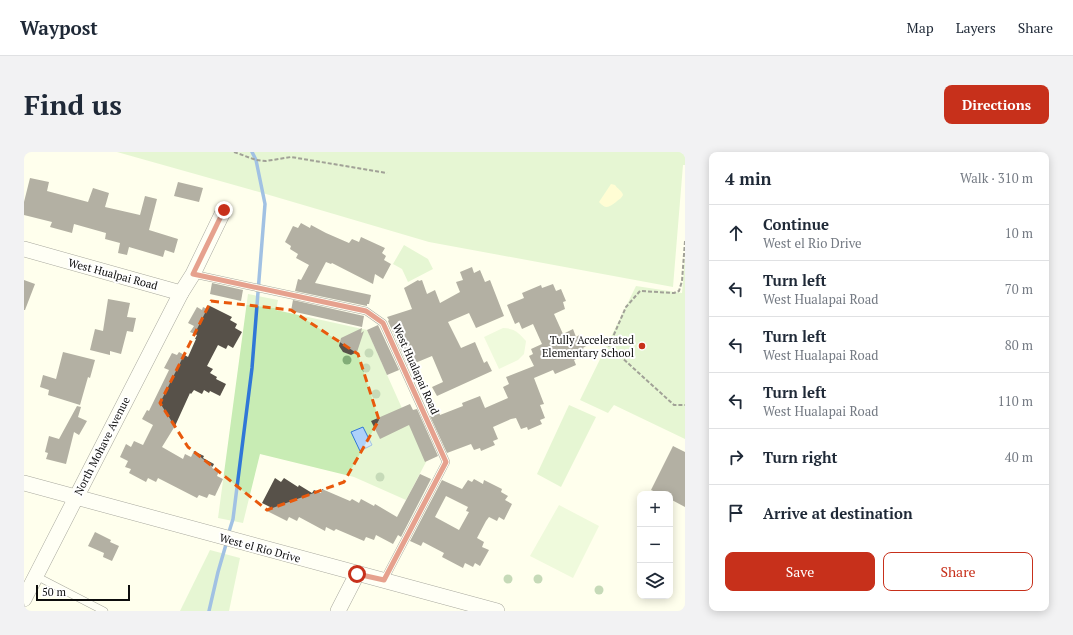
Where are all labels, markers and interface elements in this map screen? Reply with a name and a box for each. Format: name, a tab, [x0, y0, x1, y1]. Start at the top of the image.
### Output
text: Waypost	[20, 15, 98, 40]
text: Map	[907, 18, 934, 37]
text: Layers	[956, 18, 996, 37]
text: Share	[1018, 18, 1053, 37]
button: Directions	[944, 85, 1049, 124]
text: Find us	[24, 86, 122, 123]
text: 4 min	[725, 167, 772, 190]
text: Walk · 310 m	[960, 169, 1033, 187]
route end	[215, 201, 233, 219]
text: Continue	[763, 214, 829, 234]
icon: ahead	[725, 222, 747, 244]
text: 10 m	[1005, 224, 1033, 242]
text: West el Rio Drive	[763, 234, 862, 252]
street label: West Hualpai Road	[67, 255, 159, 293]
text: Turn left	[763, 270, 827, 290]
icon: left	[725, 278, 747, 300]
text: 70 m	[1005, 280, 1033, 298]
text: West Hualapai Road	[763, 290, 878, 308]
street label: West Hualapai Road	[390, 322, 442, 416]
text: Turn left	[763, 326, 827, 346]
place label: Tully Accelerated Elementary School	[542, 333, 634, 360]
icon: left	[725, 334, 747, 356]
text: 80 m	[1005, 336, 1033, 354]
marker: Tully Accelerated Elementary School	[637, 341, 647, 351]
text: West Hualapai Road	[763, 346, 878, 364]
text: Turn left	[763, 382, 827, 402]
icon: left	[725, 390, 747, 412]
text: 110 m	[998, 392, 1033, 410]
street label: North Mohave Avenue	[71, 394, 133, 498]
text: West Hualapai Road	[763, 402, 878, 420]
icon: right	[725, 446, 747, 468]
text: Turn right	[763, 447, 838, 467]
text: 40 m	[1005, 448, 1033, 466]
map controls	[637, 491, 673, 599]
button: +	[637, 491, 673, 527]
icon: arrive	[725, 502, 747, 524]
text: Arrive at destination	[763, 503, 913, 523]
button: −	[637, 527, 673, 563]
street label: West el Rio Drive	[218, 530, 303, 566]
button: Save	[725, 552, 875, 591]
button: Share	[883, 552, 1033, 591]
button: layers	[637, 563, 673, 599]
route start	[348, 565, 366, 583]
scale bar	[36, 583, 130, 602]
text: 50 m	[42, 585, 66, 599]

